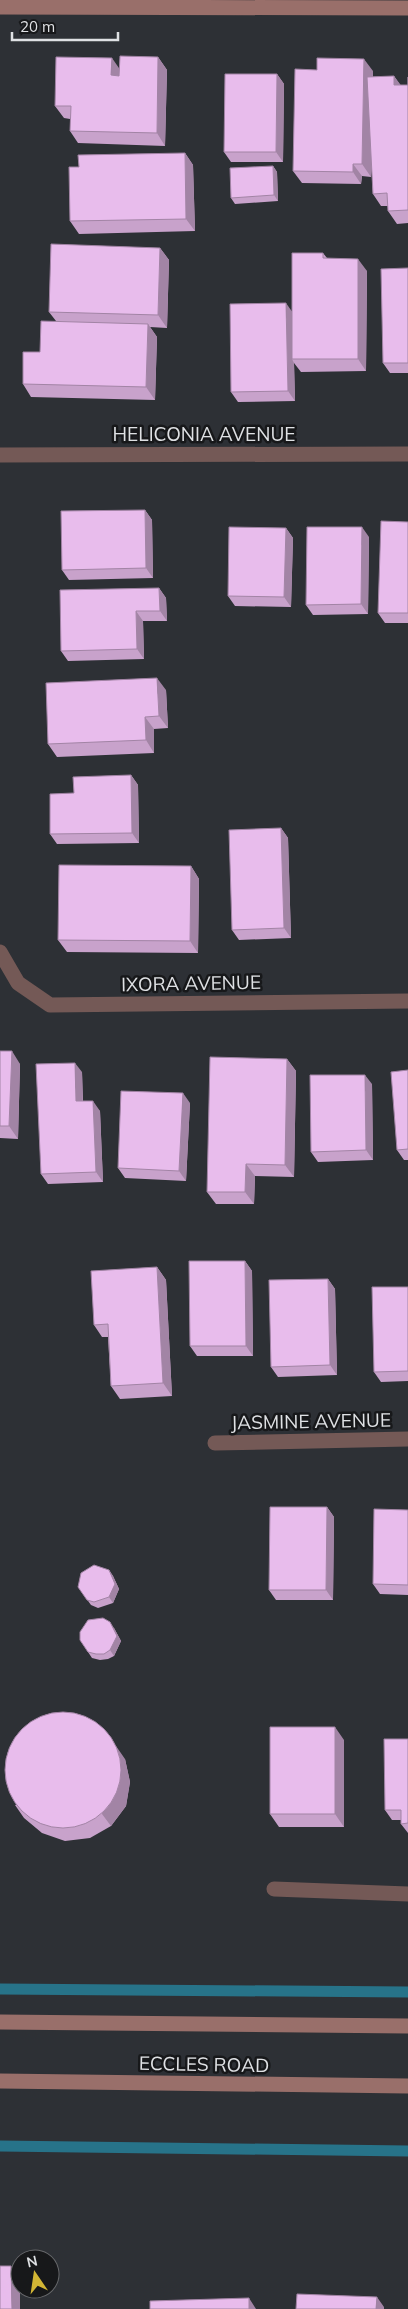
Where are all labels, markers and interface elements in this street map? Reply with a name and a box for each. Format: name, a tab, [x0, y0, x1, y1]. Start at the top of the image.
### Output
scale bar	[12, 10, 119, 42]
text: 20 m	[20, 17, 55, 36]
street label: HELICONIA AVENUE	[113, 422, 295, 446]
street label: IXORA AVENUE	[121, 970, 261, 996]
street label: JASMINE AVENUE	[231, 1408, 391, 1434]
street label: ECCLES ROAD	[139, 2051, 269, 2077]
north arrow	[10, 2249, 60, 2299]
text: N	[25, 2251, 39, 2271]

